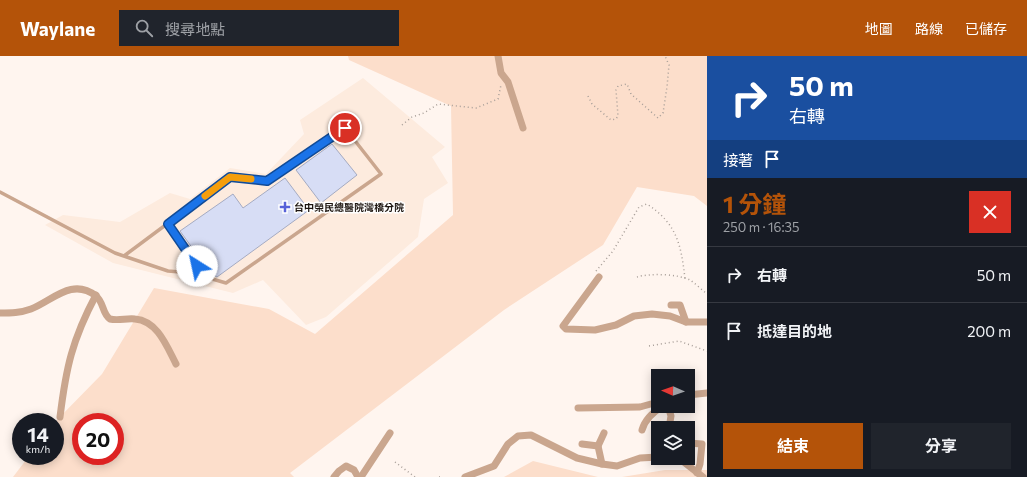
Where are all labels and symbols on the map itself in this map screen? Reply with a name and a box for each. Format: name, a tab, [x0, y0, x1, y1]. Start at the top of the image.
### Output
pin	[328, 111, 362, 145]
marker: 台中榮民總醫院灣橋分院	[279, 201, 291, 213]
place label: 台中榮民總醫院灣橋分院	[294, 201, 404, 213]
position arrow	[176, 245, 218, 287]
north arrow	[651, 369, 695, 413]
speed limit sign: 20	[72, 413, 124, 465]

